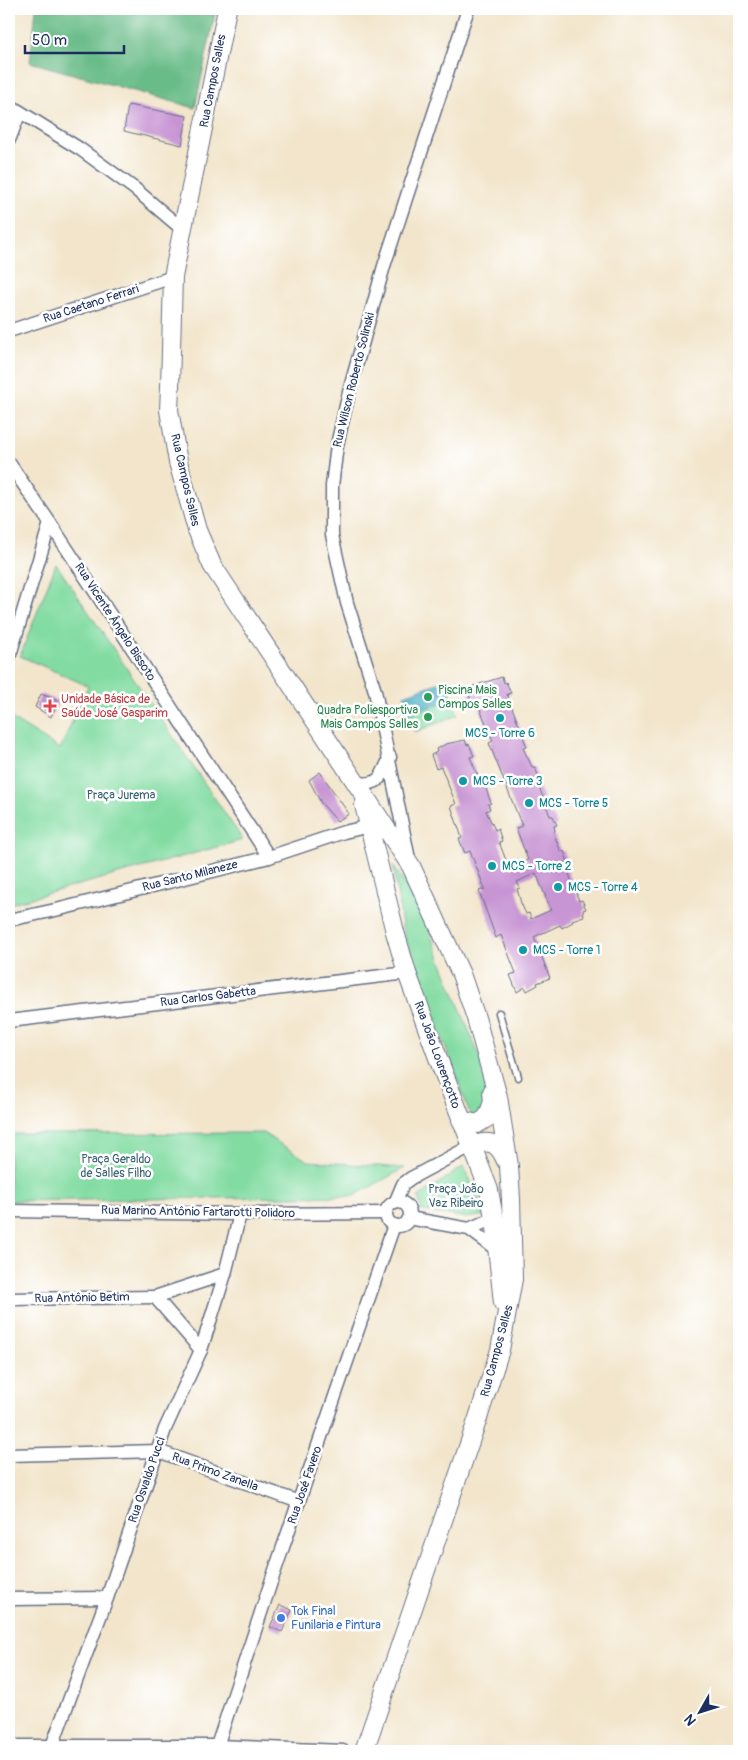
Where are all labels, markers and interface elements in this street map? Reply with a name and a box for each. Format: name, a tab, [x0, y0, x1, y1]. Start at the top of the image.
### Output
scale bar	[25, 22, 124, 54]
text: 50 m	[32, 31, 67, 50]
street label: Rua Campos Salles	[197, 33, 229, 129]
street label: Rua Caetano Ferrari	[41, 281, 141, 327]
street label: Rua Wilson Roberto Solinski	[330, 311, 378, 449]
street label: Rua Campos Salles	[167, 432, 203, 528]
street label: Rua Vicente Ângelo Bissoto	[71, 560, 160, 684]
place label: Piscina Mais Campos Salles	[438, 683, 512, 712]
marker: Piscina Mais Campos Salles	[422, 691, 434, 703]
place label: Unidade Básica de Saúde José Gasparim	[61, 692, 168, 721]
marker: Unidade Básica de Saúde José Gasparim	[43, 699, 57, 713]
place label: Quadra Poliesportiva Mais Campos Salles	[317, 703, 419, 732]
marker: Quadra Poliesportiva Mais Campos Salles	[422, 711, 434, 723]
marker: MCS - Torre 6	[494, 712, 506, 724]
place label: MCS - Torre 6	[465, 726, 535, 741]
place label: MCS - Torre 3	[473, 774, 543, 789]
marker: MCS - Torre 3	[457, 775, 469, 787]
park label: Praça Jurema	[87, 788, 156, 803]
place label: MCS - Torre 5	[539, 796, 608, 811]
marker: MCS - Torre 5	[523, 797, 535, 809]
street label: Rua Santo Milaneze	[141, 857, 239, 895]
place label: MCS - Torre 2	[502, 859, 572, 874]
marker: MCS - Torre 2	[486, 860, 498, 872]
place label: MCS - Torre 4	[568, 880, 638, 895]
marker: MCS - Torre 4	[552, 881, 564, 893]
place label: MCS - Torre 1	[533, 943, 600, 958]
marker: MCS - Torre 1	[517, 944, 529, 956]
street label: Rua Carlos Gabetta	[159, 984, 257, 1010]
street label: Rua João Lourençotto	[411, 999, 464, 1111]
park label: Praça Geraldo de Salles Filho	[81, 1152, 152, 1181]
park label: Praça João Vaz Ribeiro	[428, 1182, 484, 1211]
street label: Rua Marino Antônio Fartarotti Polidoro	[101, 1203, 296, 1221]
street label: Rua Antônio Betim	[34, 1290, 130, 1306]
street label: Rua Campos Salles	[478, 1303, 517, 1399]
street label: Rua Osvaldo Pucci	[125, 1435, 169, 1525]
street label: Rua José Favero	[285, 1443, 326, 1526]
street label: Rua Primo Zanella	[170, 1449, 261, 1495]
place label: Tok Final Funilaria e Pintura	[291, 1604, 381, 1633]
marker: Tok Final Funilaria e Pintura	[275, 1612, 287, 1624]
north arrow	[676, 1688, 726, 1738]
text: N	[681, 1711, 700, 1729]

